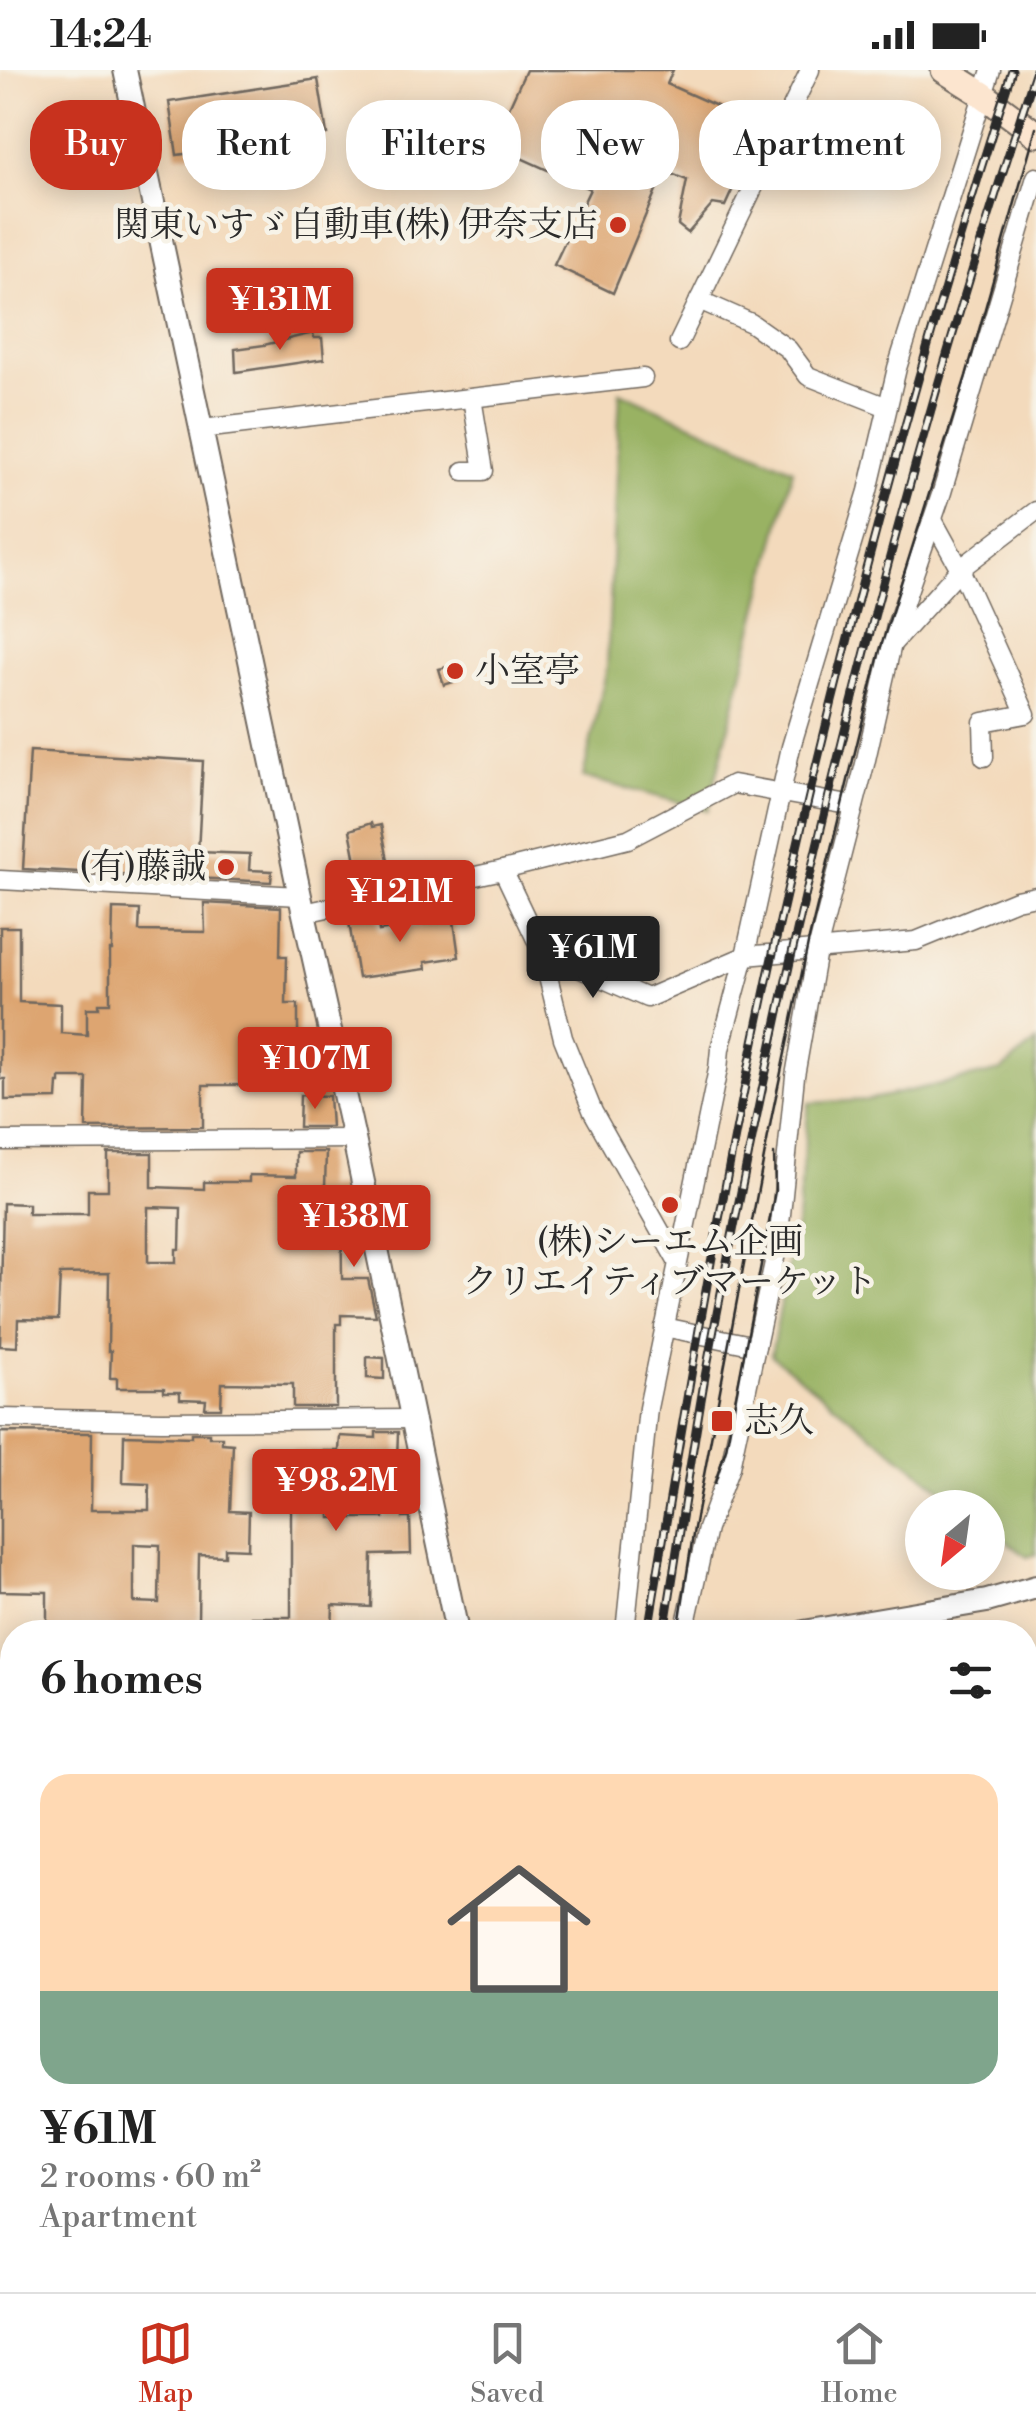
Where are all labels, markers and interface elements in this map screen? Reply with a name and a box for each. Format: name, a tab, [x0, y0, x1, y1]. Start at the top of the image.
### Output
text: 14:24	[50, 12, 152, 59]
chip: Buy	[30, 100, 162, 190]
chip: Rent	[182, 100, 326, 190]
chip: Filters	[346, 100, 521, 190]
chip: New	[541, 100, 679, 190]
chip: Apartment	[699, 100, 941, 190]
place label: 関東いすゞ自動車(株) 伊奈支店	[114, 204, 598, 247]
marker: 関東いすゞ自動車(株) 伊奈支店	[607, 214, 629, 236]
pin: ¥131M	[210, 268, 350, 353]
text: ¥131M	[228, 280, 332, 320]
place label: 小室亭	[475, 650, 580, 693]
marker: 小室亭	[444, 660, 466, 682]
place label: (有)藤誠	[79, 846, 206, 889]
marker: (有)藤誠	[215, 856, 237, 878]
pin: ¥121M	[330, 860, 470, 945]
text: ¥121M	[347, 872, 453, 912]
pin: ¥61M	[534, 916, 652, 1001]
text: ¥61M	[549, 928, 637, 968]
pin: ¥107M	[245, 1027, 385, 1112]
text: ¥107M	[260, 1039, 370, 1079]
pin: ¥138M	[284, 1185, 424, 1270]
marker: (株)シーエム企画 クリエイティブマーケット	[659, 1194, 681, 1216]
text: ¥138M	[299, 1197, 409, 1237]
place label: (株)シーエム企画 クリエイティブマーケット	[463, 1221, 877, 1304]
place label: 志久	[744, 1400, 814, 1443]
marker: 志久	[709, 1408, 735, 1434]
pin: ¥98.2M	[255, 1449, 417, 1534]
text: ¥98.2M	[274, 1461, 398, 1501]
north arrow	[905, 1490, 1005, 1590]
map controls	[905, 1490, 1005, 1590]
icon: filters	[943, 1653, 998, 1708]
text: 6 homes	[40, 1654, 203, 1707]
icon: home	[429, 1839, 609, 2019]
text: ¥61M	[40, 2104, 157, 2157]
text: 2 rooms · 60 m²	[40, 2157, 261, 2197]
text: Apartment	[40, 2197, 197, 2237]
tab: Map	[138, 2316, 194, 2411]
tab: Saved	[470, 2316, 544, 2411]
tab: Home	[821, 2316, 898, 2411]

